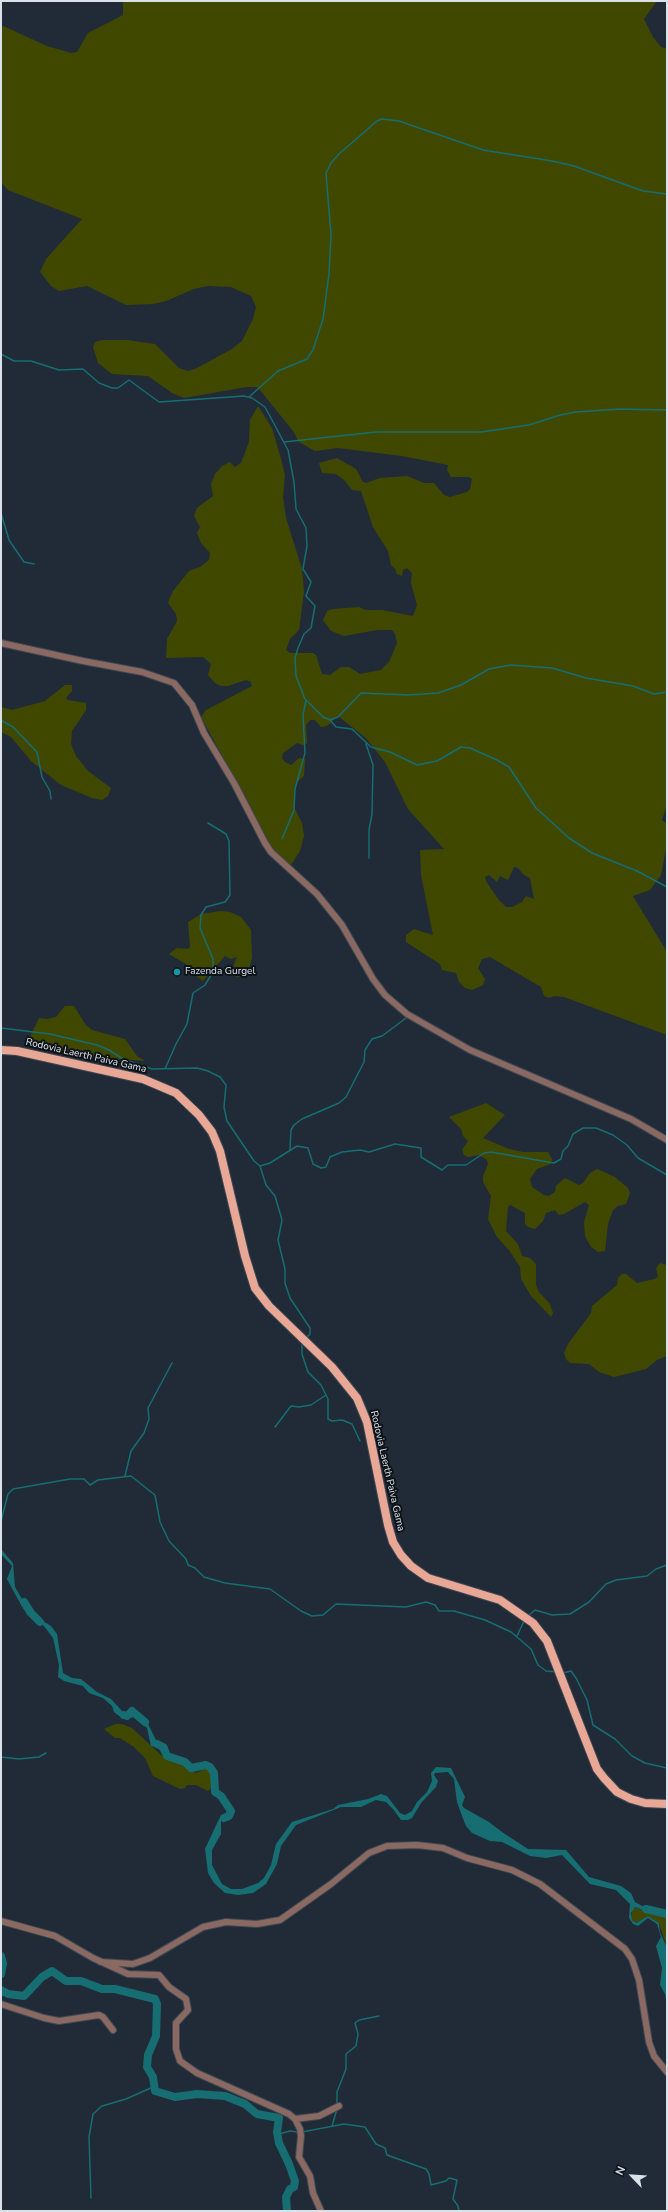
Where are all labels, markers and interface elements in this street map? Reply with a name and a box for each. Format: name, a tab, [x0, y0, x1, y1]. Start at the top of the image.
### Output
place label: Fazenda Gurgel	[185, 966, 255, 978]
marker: Fazenda Gurgel	[172, 967, 182, 977]
street label: Rodovia Laerth Paiva Gama	[24, 1036, 148, 1076]
street label: Rodovia Laerth Paiva Gama	[367, 1409, 407, 1533]
north arrow	[612, 2156, 652, 2196]
text: N	[612, 2164, 629, 2178]

